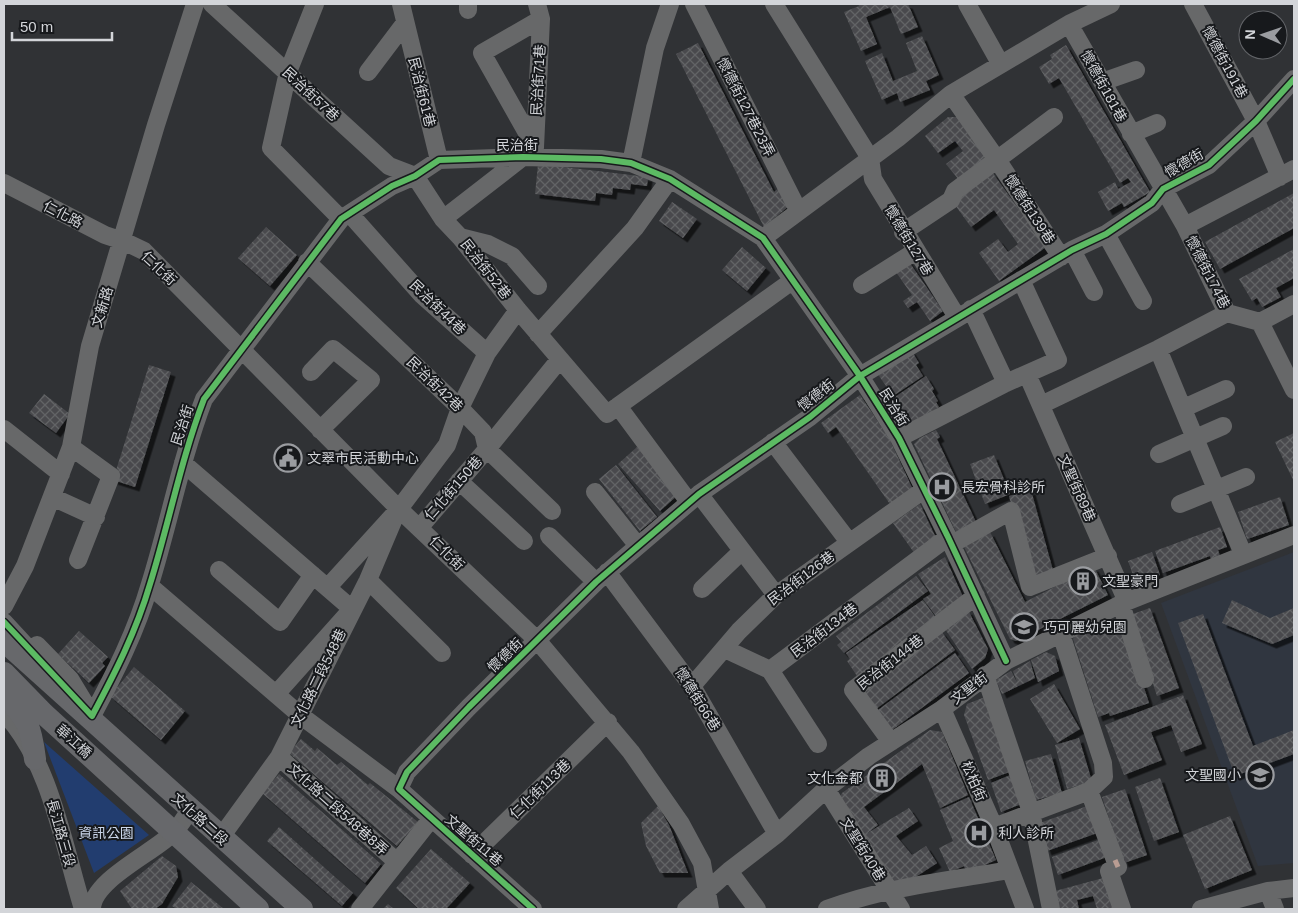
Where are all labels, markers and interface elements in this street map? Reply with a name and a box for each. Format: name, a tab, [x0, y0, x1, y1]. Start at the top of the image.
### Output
scale bar	[12, 10, 112, 42]
north arrow	[1238, 10, 1288, 60]
text: 50 m	[20, 18, 53, 35]
street label: 懷德街191巷	[1199, 23, 1251, 101]
text: N	[1242, 29, 1258, 40]
street label: 民治街71巷	[528, 44, 548, 116]
street label: 懷德街181巷	[1078, 47, 1130, 125]
street label: 民治街61巷	[406, 55, 438, 129]
street label: 懷德街127巷23弄	[714, 55, 778, 159]
street label: 民治街57巷	[279, 64, 343, 124]
street label: 民治街	[496, 137, 538, 153]
street label: 懷德街	[1162, 146, 1206, 180]
street label: 懷德街139巷	[1002, 171, 1058, 247]
street label: 仁化路	[41, 197, 85, 231]
street label: 懷德街127巷	[882, 202, 936, 278]
street label: 懷德街174巷	[1183, 233, 1233, 311]
street label: 民治街52巷	[458, 236, 514, 302]
street label: 仁化街	[138, 248, 180, 288]
street label: 民治街44巷	[407, 276, 469, 338]
street label: 文新路	[88, 285, 116, 329]
street label: 民治街42巷	[404, 353, 466, 415]
street label: 懷德街	[795, 376, 837, 414]
street label: 民治街	[876, 385, 912, 429]
street label: 民治街	[168, 403, 196, 447]
public building icon: 文翠市民活動中心	[273, 443, 303, 473]
place label: 文翠市民活動中心	[307, 450, 419, 466]
street label: 文聖街89巷	[1055, 452, 1099, 524]
street label: 仁化街150巷	[421, 453, 485, 523]
hospital icon: 長宏骨科診所	[927, 472, 957, 502]
place label: 長宏骨科診所	[961, 479, 1045, 495]
street label: 仁化街	[426, 533, 468, 573]
street label: 民治街126巷	[764, 548, 838, 608]
building icon: 文聖豪門	[1068, 566, 1098, 596]
place label: 文聖豪門	[1102, 573, 1158, 589]
street label: 民治街134巷	[787, 600, 861, 660]
school or university icon: 巧可麗幼兒園	[1009, 612, 1039, 642]
place label: 巧可麗幼兒園	[1043, 619, 1127, 635]
street label: 文化路二段548巷	[287, 626, 349, 730]
street label: 民治街144巷	[854, 631, 926, 693]
street label: 懷德街	[484, 635, 526, 675]
street label: 懷德街66巷	[672, 664, 724, 734]
street label: 文聖街	[948, 669, 990, 707]
street label: 華江橋	[53, 721, 95, 761]
street label: 仁化街113巷	[506, 756, 574, 822]
street label: 松柏街	[958, 759, 990, 803]
street label: 文化路二段548巷8弄	[285, 760, 391, 858]
school or university icon: 文聖國小	[1245, 760, 1275, 790]
building icon: 文化金都	[867, 763, 897, 793]
place label: 文聖國小	[1185, 767, 1241, 783]
place label: 文化金都	[807, 770, 863, 786]
street label: 文化路二段	[169, 790, 231, 848]
street label: 長江路三段	[44, 797, 78, 869]
street label: 文聖街11巷	[442, 811, 506, 869]
street label: 文聖街40巷	[837, 814, 889, 884]
hospital icon: 利人診所	[964, 818, 994, 848]
park label: 資訊公園	[78, 825, 134, 841]
place label: 利人診所	[998, 825, 1054, 841]

